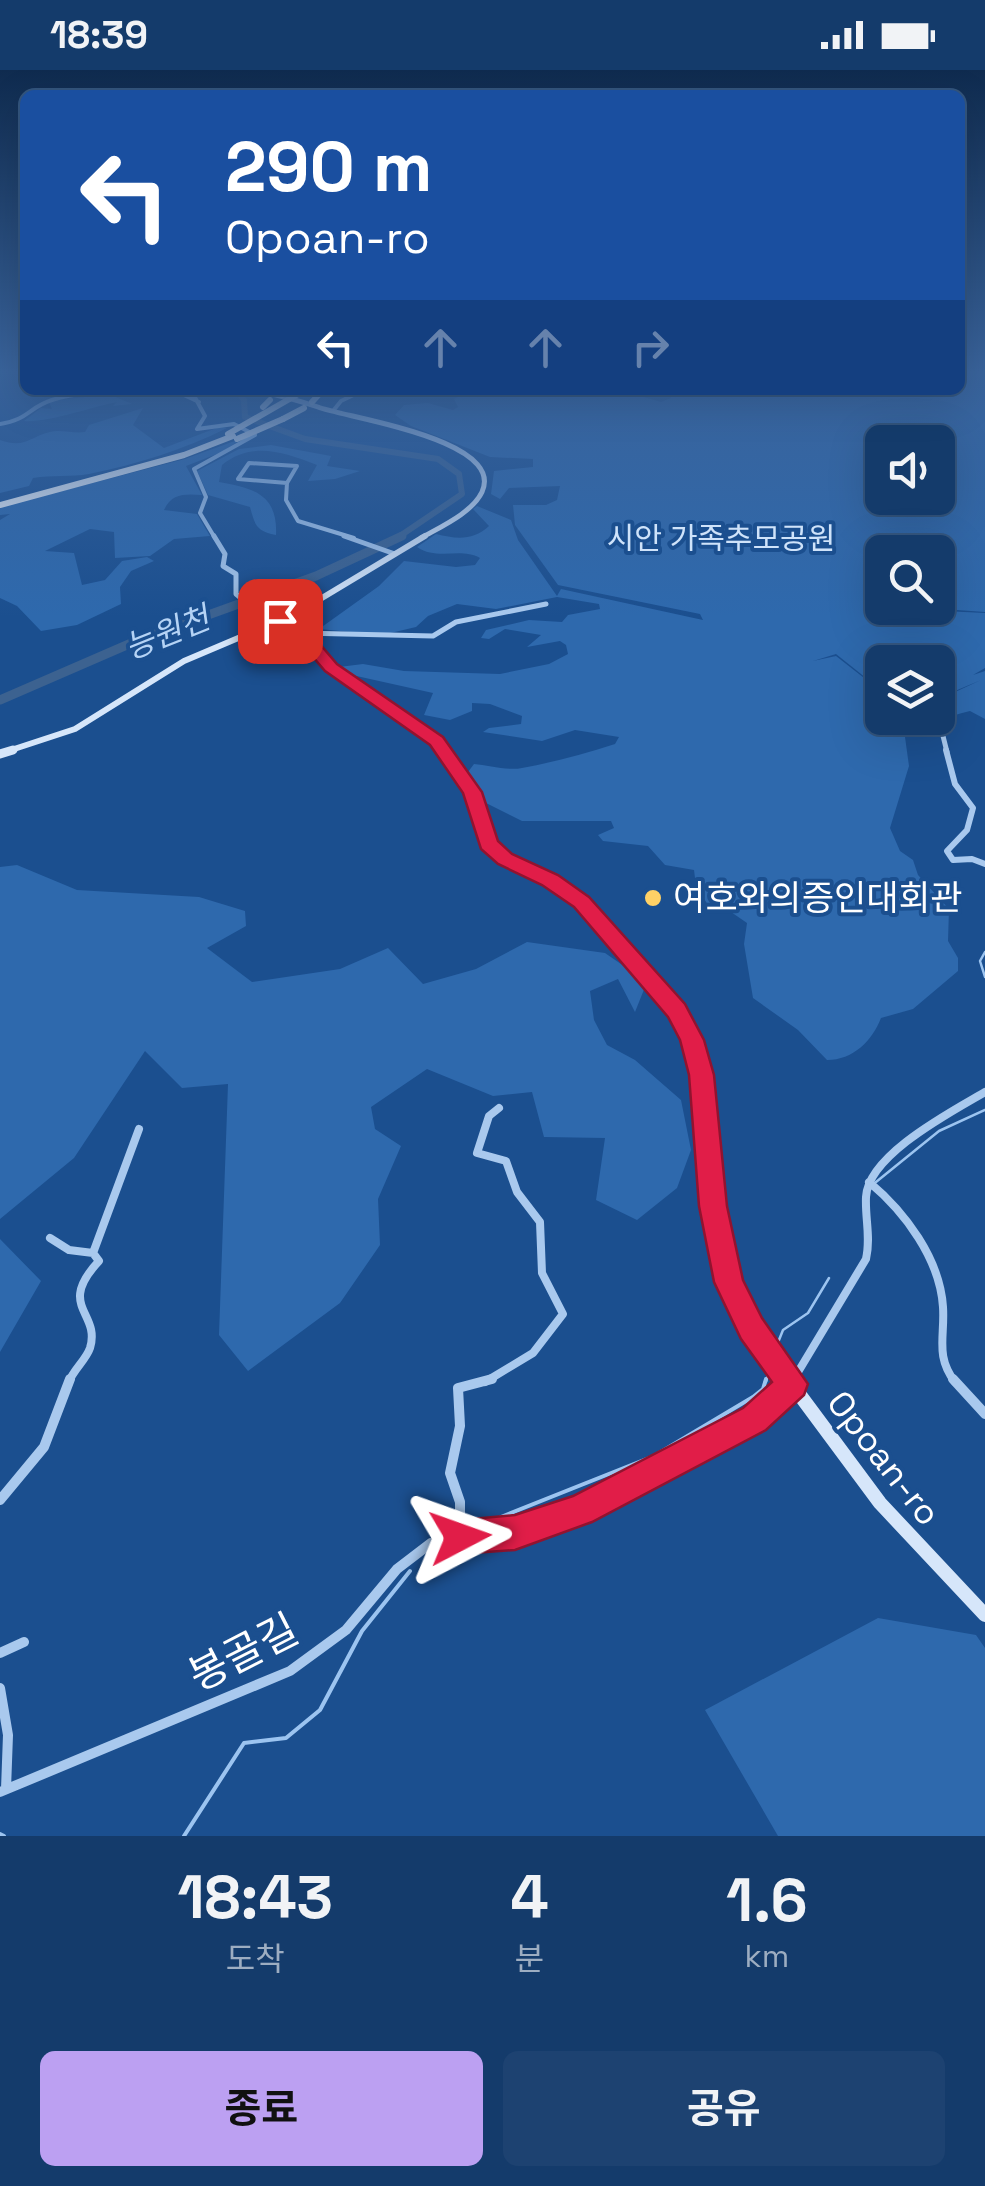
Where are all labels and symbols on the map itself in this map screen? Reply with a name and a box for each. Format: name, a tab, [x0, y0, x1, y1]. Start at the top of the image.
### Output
park label: 시안 가족추모공원	[607, 519, 835, 558]
pin	[238, 579, 323, 664]
water label: 능원천	[119, 597, 219, 668]
place label: 여호와의증인대회관	[673, 876, 963, 920]
marker: 여호와의증인대회관	[642, 887, 664, 909]
street label: Opoan-ro	[818, 1382, 950, 1534]
position arrow	[408, 1485, 512, 1589]
street label: 봉골길	[180, 1603, 307, 1702]

